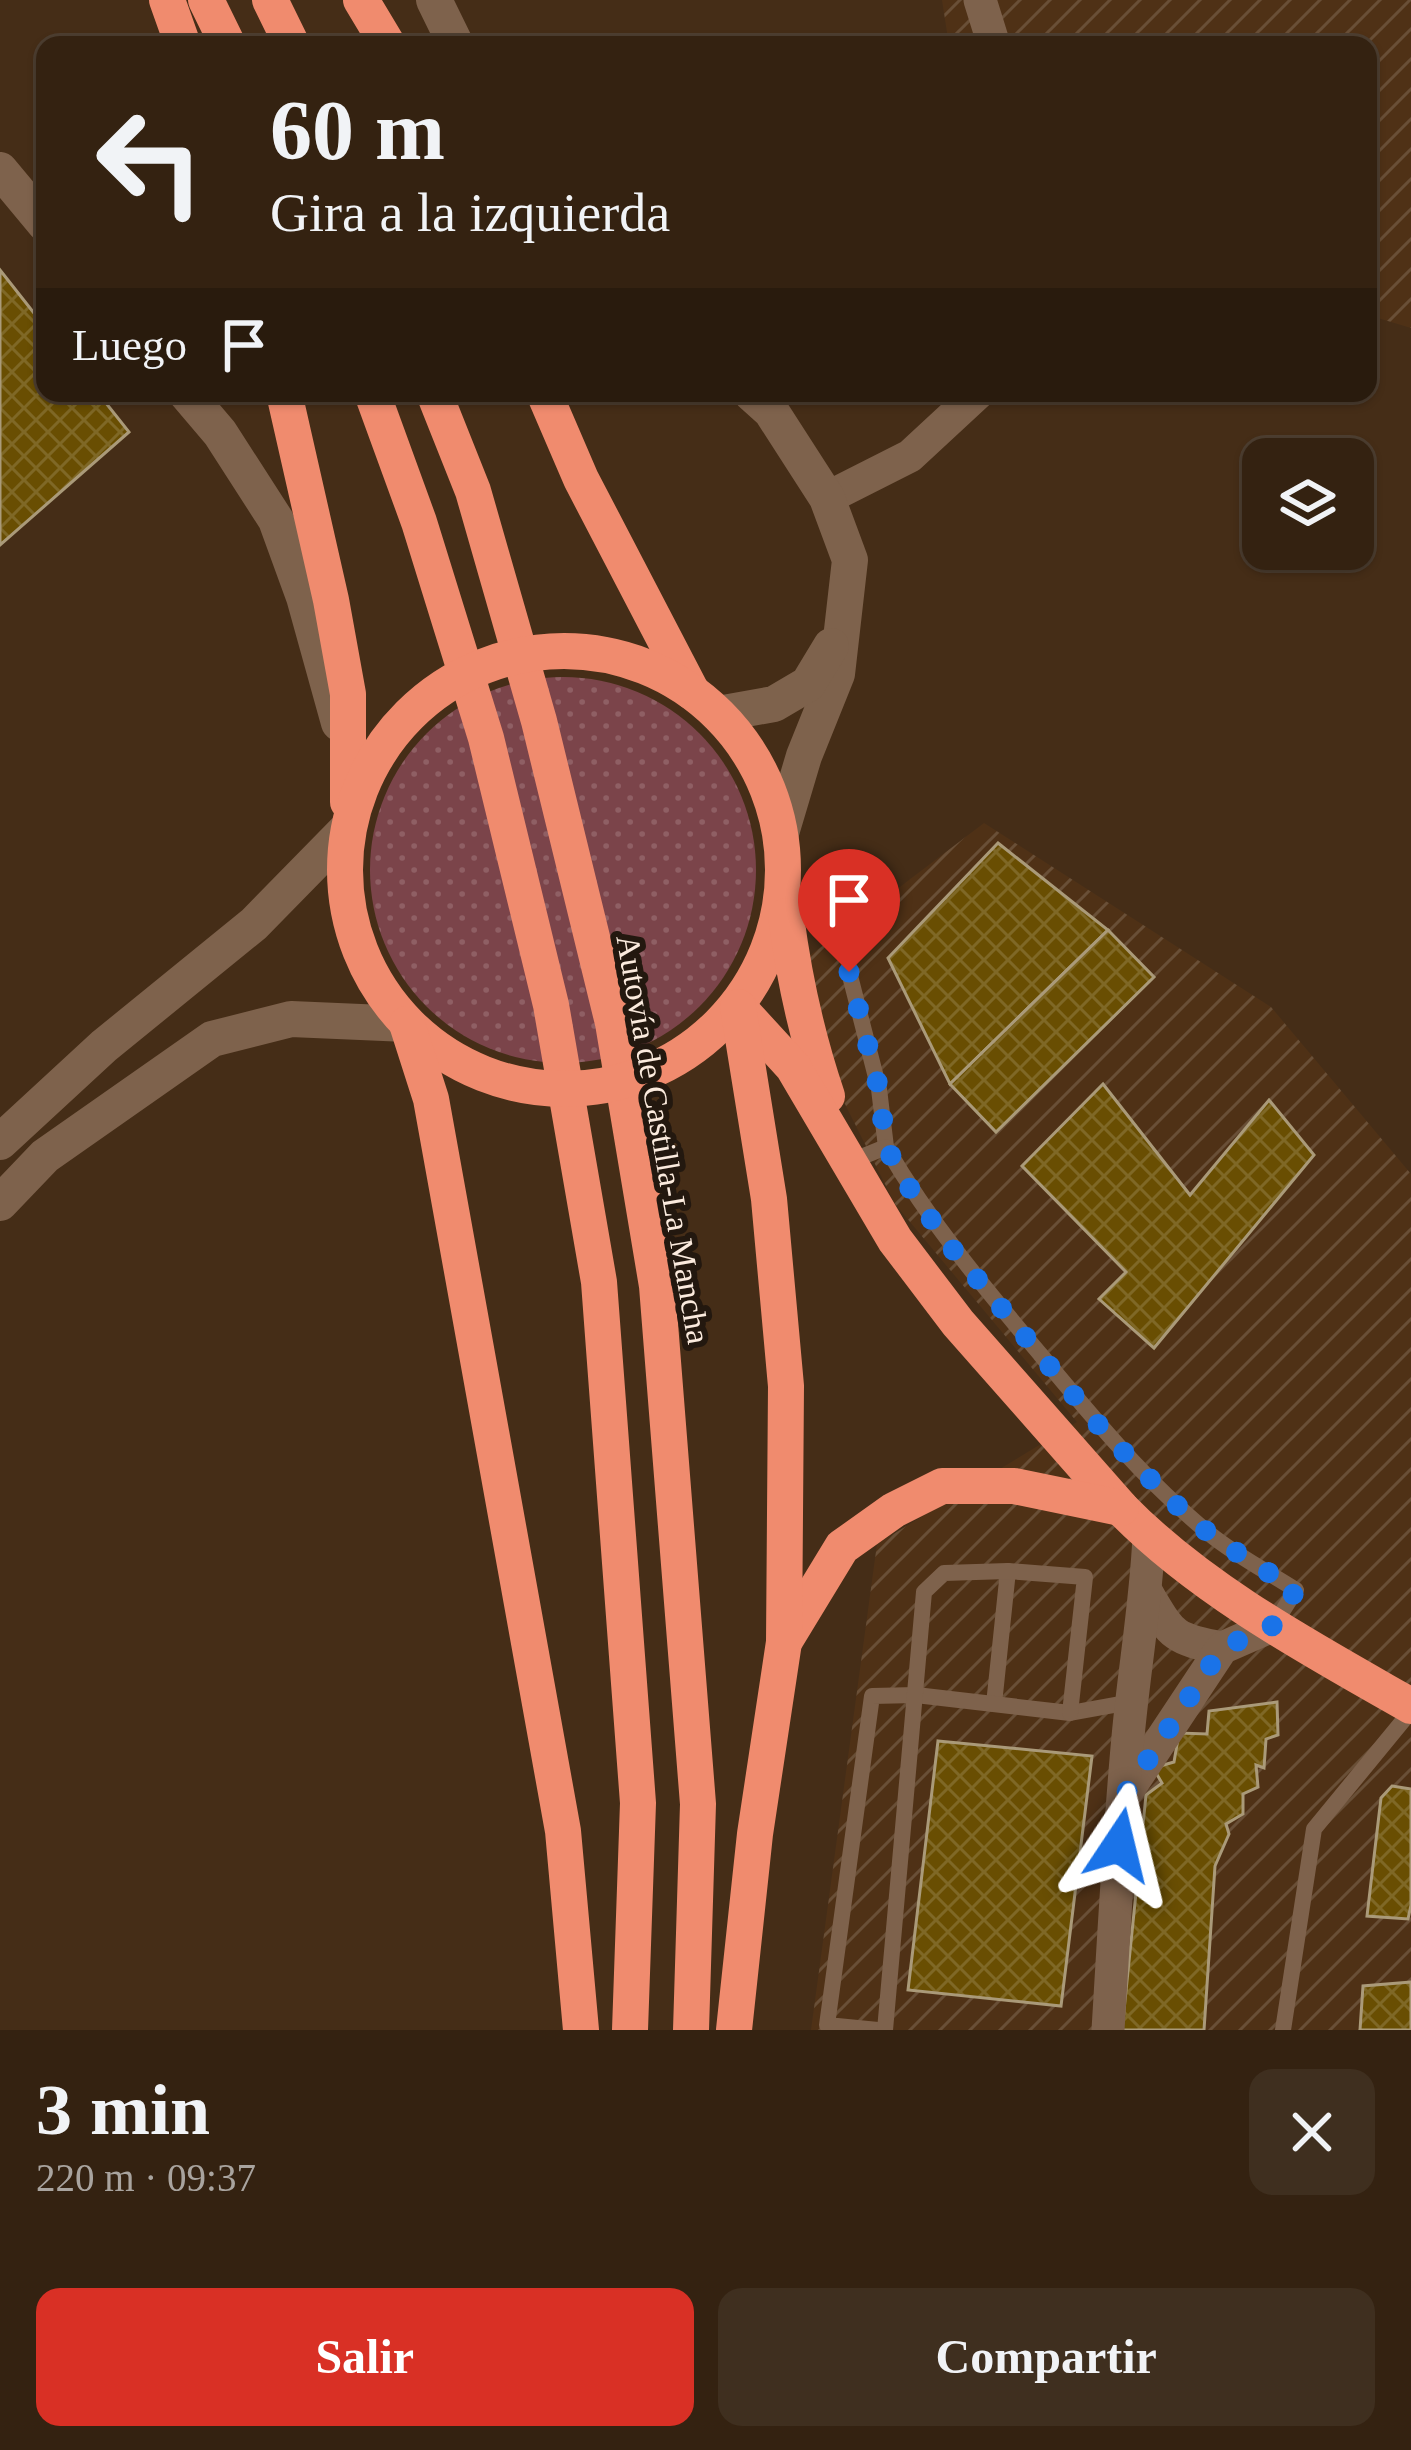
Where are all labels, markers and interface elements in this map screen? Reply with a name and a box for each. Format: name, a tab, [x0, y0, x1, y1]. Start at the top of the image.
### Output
icon: left	[72, 84, 228, 240]
text: 60 m	[270, 84, 445, 177]
text: Gira a la izquierda	[270, 183, 670, 243]
icon: arrive	[211, 312, 277, 378]
text: Luego	[72, 320, 187, 370]
map controls	[1242, 438, 1374, 570]
button: layers	[1242, 438, 1374, 570]
pin	[798, 849, 900, 972]
icon: arrive	[816, 867, 882, 933]
street label: Autovía de Castilla-La Mancha	[609, 932, 717, 1347]
position arrow	[1056, 1782, 1182, 1908]
button: close	[1249, 2069, 1375, 2195]
text: 3 min	[36, 2070, 210, 2150]
text: 220 m · 09:37	[36, 2156, 256, 2199]
button: Salir	[36, 2288, 694, 2426]
button: Compartir	[718, 2288, 1375, 2426]

